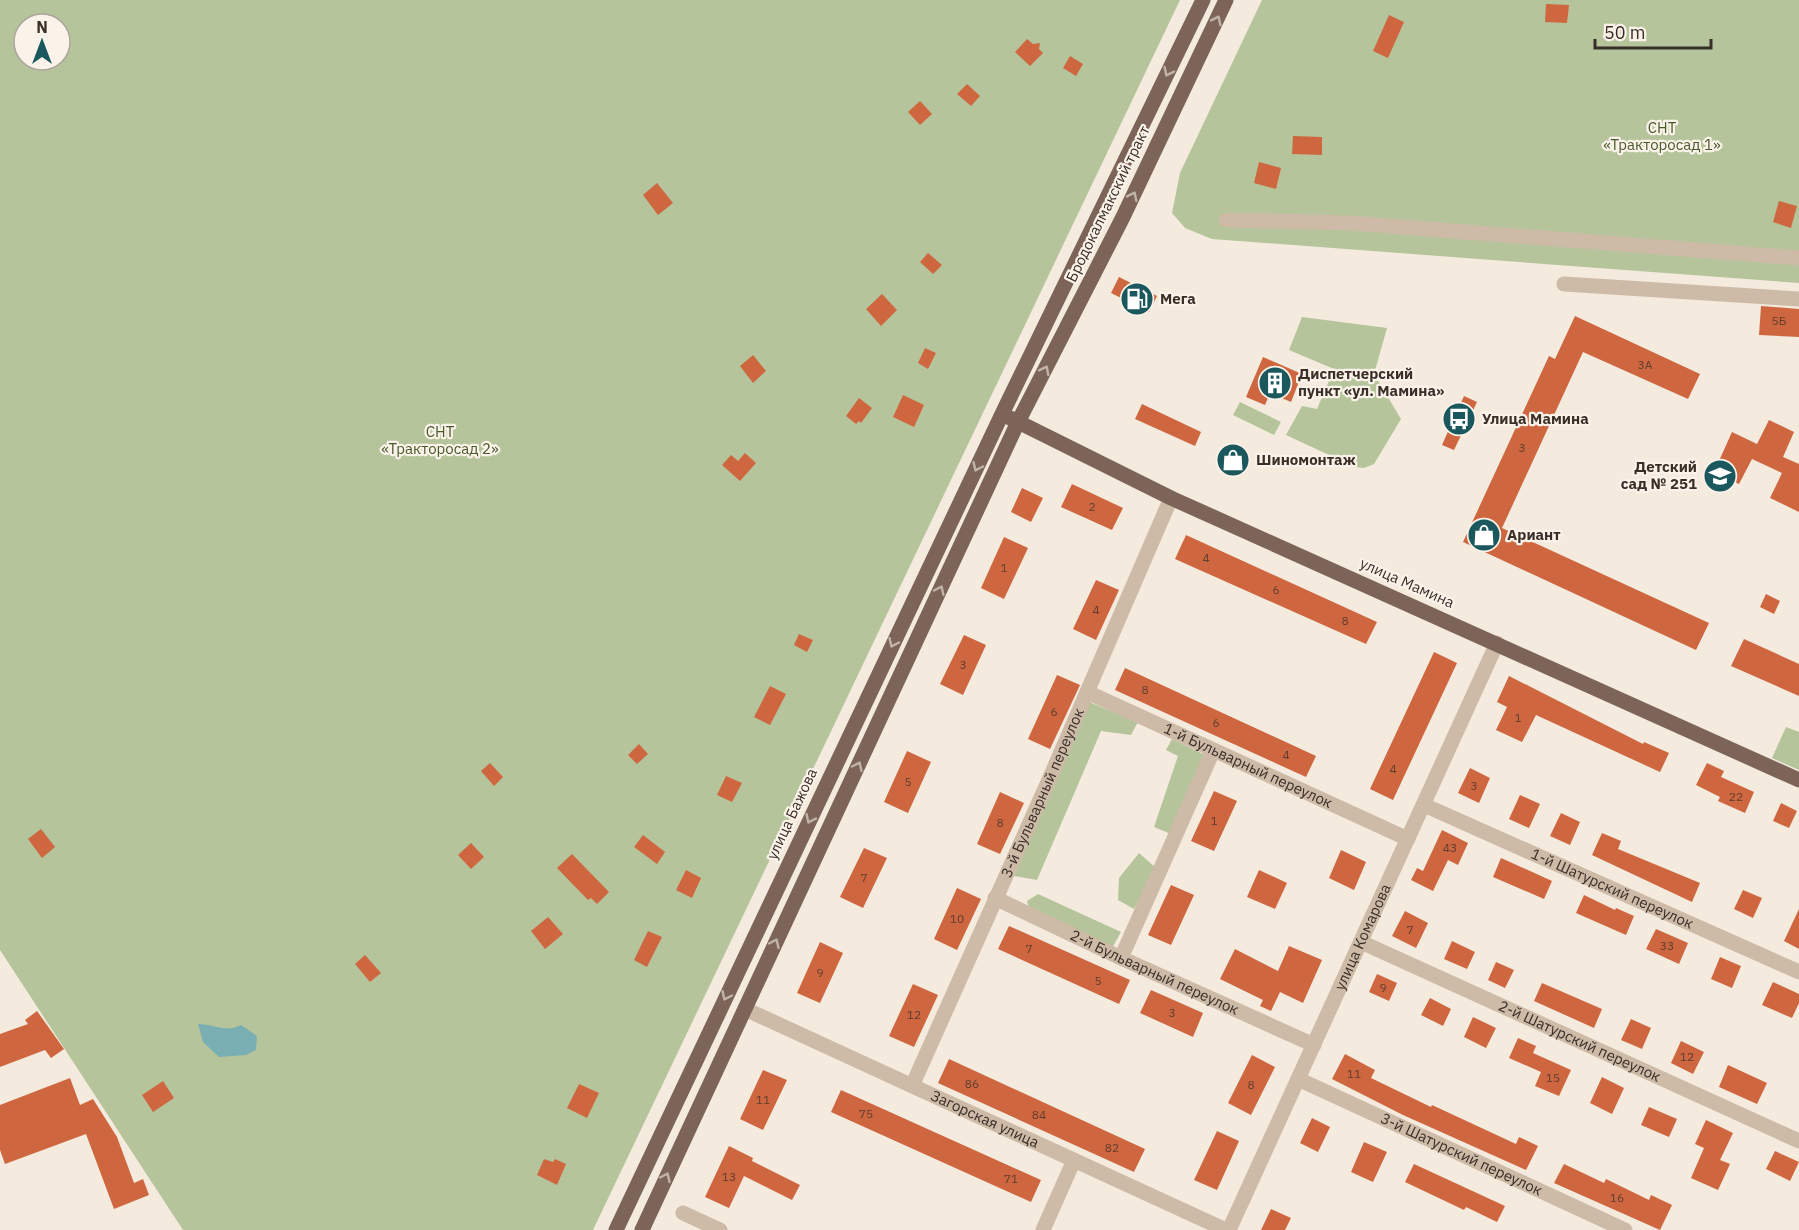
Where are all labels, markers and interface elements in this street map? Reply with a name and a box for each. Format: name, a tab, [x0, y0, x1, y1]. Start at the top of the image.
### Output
north arrow	[12, 12, 72, 72]
scale bar	[1595, 12, 1710, 50]
one-way arrow	[1209, 15, 1221, 26]
text: N	[36, 17, 48, 37]
text: 50 m	[1604, 21, 1646, 44]
one-way arrow	[1164, 65, 1176, 76]
park label: СНТ «Тракторосад 1»	[1603, 118, 1721, 154]
street label: Бродокалмакский тракт	[1061, 123, 1154, 285]
one-way arrow	[1125, 191, 1137, 202]
fuel station icon: Мега	[1119, 281, 1155, 317]
place label: Мега	[1160, 289, 1196, 308]
house number: 5Б	[1772, 313, 1786, 328]
house number: 3А	[1638, 357, 1653, 372]
place label: Диспетчерский пункт «ул. Мамина»	[1298, 364, 1444, 400]
one-way arrow	[1037, 365, 1049, 376]
building icon: Диспетчерский пункт «ул. Мамина»	[1257, 365, 1293, 401]
bus stop icon: Улица Мамина	[1441, 401, 1477, 437]
place label: Улица Мамина	[1482, 409, 1589, 428]
park label: СНТ «Тракторосад 2»	[381, 422, 499, 458]
house number: 3	[1518, 440, 1526, 455]
shop icon: Шиномонтаж	[1215, 442, 1251, 478]
place label: Шиномонтаж	[1256, 450, 1356, 469]
place label: Детский сад № 251	[1621, 457, 1697, 493]
school or university icon: Детский сад № 251	[1702, 458, 1738, 494]
one-way arrow	[973, 461, 985, 472]
house number: 2	[1088, 499, 1096, 514]
shop icon: Ариант	[1466, 517, 1502, 553]
place label: Ариант	[1507, 525, 1561, 544]
house number: 4	[1202, 550, 1210, 565]
street label: улица Мамина	[1357, 553, 1457, 612]
house number: 1	[1000, 560, 1008, 575]
house number: 6	[1272, 582, 1280, 597]
one-way arrow	[933, 585, 945, 596]
house number: 4	[1092, 602, 1100, 617]
house number: 8	[1341, 613, 1349, 628]
one-way arrow	[889, 637, 901, 648]
house number: 3	[959, 657, 967, 672]
house number: 8	[1141, 682, 1149, 697]
house number: 6	[1050, 704, 1058, 719]
street label: 3-й Бульварный переулок	[996, 705, 1088, 880]
house number: 1	[1514, 710, 1522, 725]
house number: 6	[1212, 715, 1220, 730]
street label: 1-й Бульварный переулок	[1161, 718, 1336, 812]
house number: 4	[1282, 747, 1290, 762]
house number: 4	[1389, 761, 1397, 776]
one-way arrow	[850, 762, 862, 773]
street label: улица Бажова	[762, 765, 821, 863]
house number: 5	[904, 774, 912, 789]
house number: 3	[1470, 778, 1478, 793]
house number: 22	[1729, 789, 1743, 804]
one-way arrow	[805, 813, 817, 824]
house number: 1	[1210, 813, 1218, 828]
house number: 8	[996, 815, 1004, 830]
house number: 43	[1443, 840, 1457, 855]
street label: 1-й Шатурский переулок	[1528, 844, 1697, 933]
house number: 7	[860, 870, 868, 885]
street label: улица Комарова	[1330, 881, 1395, 993]
house number: 10	[950, 911, 964, 926]
house number: 7	[1406, 922, 1414, 937]
street label: 2-й Бульварный переулок	[1067, 925, 1242, 1019]
house number: 33	[1660, 938, 1674, 953]
one-way arrow	[768, 939, 780, 950]
house number: 7	[1025, 941, 1033, 956]
house number: 9	[816, 965, 824, 980]
house number: 5	[1094, 973, 1102, 988]
house number: 9	[1379, 980, 1387, 995]
one-way arrow	[722, 989, 734, 1000]
street label: 2-й Шатурский переулок	[1496, 996, 1664, 1086]
house number: 3	[1168, 1005, 1176, 1020]
house number: 12	[907, 1007, 921, 1022]
house number: 12	[1680, 1049, 1694, 1064]
house number: 11	[1347, 1066, 1361, 1081]
house number: 15	[1546, 1070, 1560, 1085]
house number: 86	[965, 1076, 979, 1091]
house number: 8	[1247, 1077, 1255, 1092]
street label: Загорская улица	[928, 1086, 1042, 1152]
house number: 11	[756, 1092, 770, 1107]
house number: 75	[859, 1106, 873, 1121]
house number: 84	[1032, 1107, 1046, 1122]
street label: 3-й Шатурский переулок	[1378, 1108, 1546, 1200]
house number: 82	[1105, 1140, 1119, 1155]
house number: 13	[722, 1169, 736, 1184]
house number: 71	[1004, 1171, 1018, 1186]
one-way arrow	[659, 1172, 671, 1183]
house number: 16	[1610, 1190, 1624, 1205]

